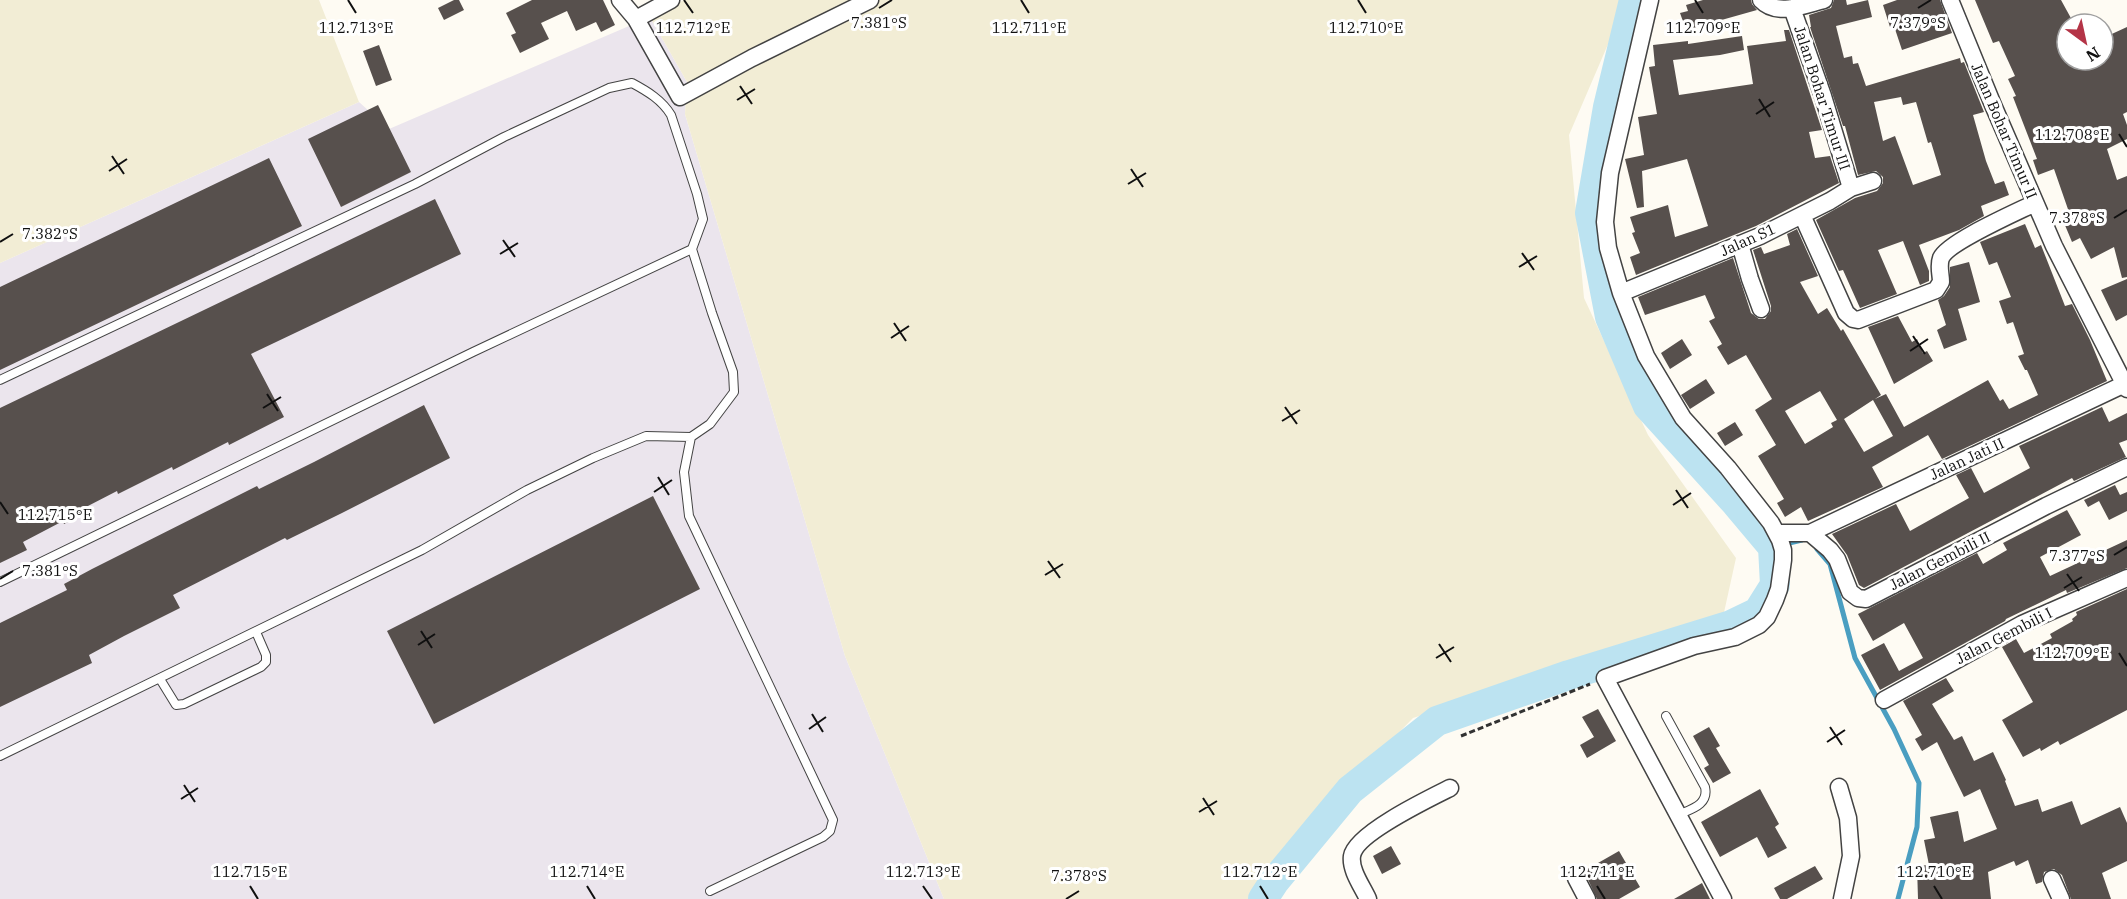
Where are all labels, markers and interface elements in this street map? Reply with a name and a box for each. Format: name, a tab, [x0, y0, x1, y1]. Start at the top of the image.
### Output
north arrow	[2055, 12, 2115, 72]
text: 7.381°S	[851, 13, 907, 32]
text: 7.379°S	[1890, 13, 1946, 32]
text: 112.713°E	[319, 18, 393, 37]
text: 112.712°E	[656, 18, 730, 37]
text: 112.711°E	[992, 18, 1066, 37]
text: 112.710°E	[1329, 18, 1403, 37]
text: 112.709°E	[1666, 18, 1740, 37]
street label: Jalan Bohar Timur III	[1790, 23, 1855, 172]
text: N	[2082, 43, 2104, 66]
street label: Jalan Bohar Timur II	[1967, 60, 2042, 201]
text: 112.708°E	[2035, 125, 2109, 144]
text: 7.378°S	[2049, 208, 2105, 227]
street label: Jalan S1	[1717, 219, 1778, 260]
text: 7.382°S	[22, 224, 78, 243]
street label: Jalan Jati II	[1927, 433, 2007, 484]
text: 112.715°E	[18, 505, 92, 524]
street label: Jalan Gembili II	[1886, 527, 1993, 594]
text: 7.377°S	[2049, 546, 2105, 565]
text: 7.381°S	[22, 561, 78, 580]
street label: Jalan Gembili I	[1952, 603, 2055, 668]
text: 112.709°E	[2035, 643, 2109, 662]
text: 112.715°E	[213, 862, 287, 881]
text: 112.714°E	[550, 862, 624, 881]
text: 112.713°E	[886, 862, 960, 881]
text: 112.712°E	[1223, 862, 1297, 881]
text: 112.711°E	[1560, 862, 1634, 881]
text: 112.710°E	[1897, 862, 1971, 881]
text: 7.378°S	[1051, 866, 1107, 885]

